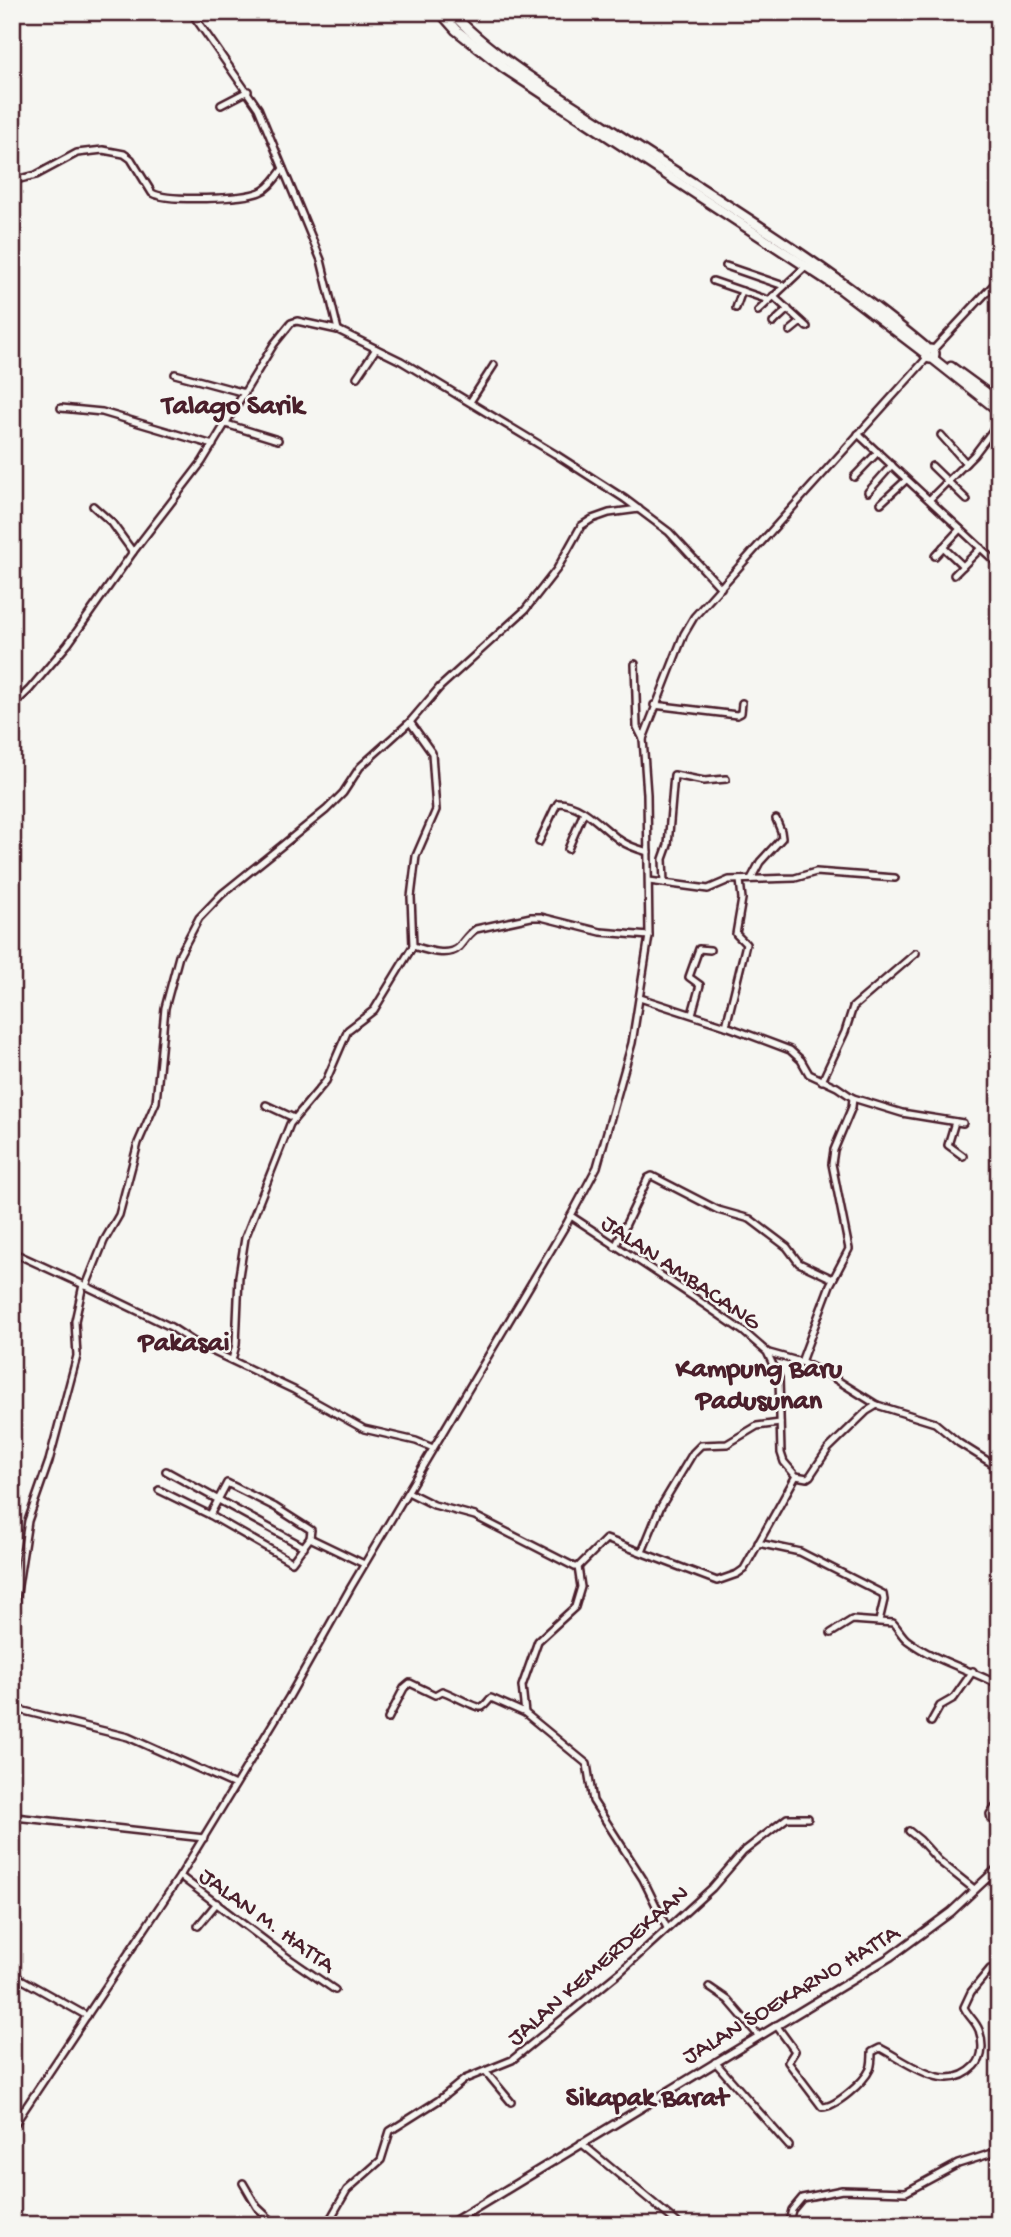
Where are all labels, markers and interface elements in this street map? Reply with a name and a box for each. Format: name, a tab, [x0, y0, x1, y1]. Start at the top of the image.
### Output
district label: Talago Sarik	[160, 391, 308, 424]
street label: JALAN AMBACANG	[595, 1210, 766, 1339]
district label: Pakasai	[137, 1328, 229, 1361]
district label: Kampung Baru Padusunan	[675, 1354, 843, 1419]
street label: JALAN M. HATTA	[192, 1863, 341, 1982]
street label: JALAN KEMERDEKAAN	[502, 1880, 696, 2053]
street label: JALAN SOEKARNO HATTA	[678, 1919, 907, 2072]
district label: Sikapak Barat	[566, 2083, 731, 2116]

